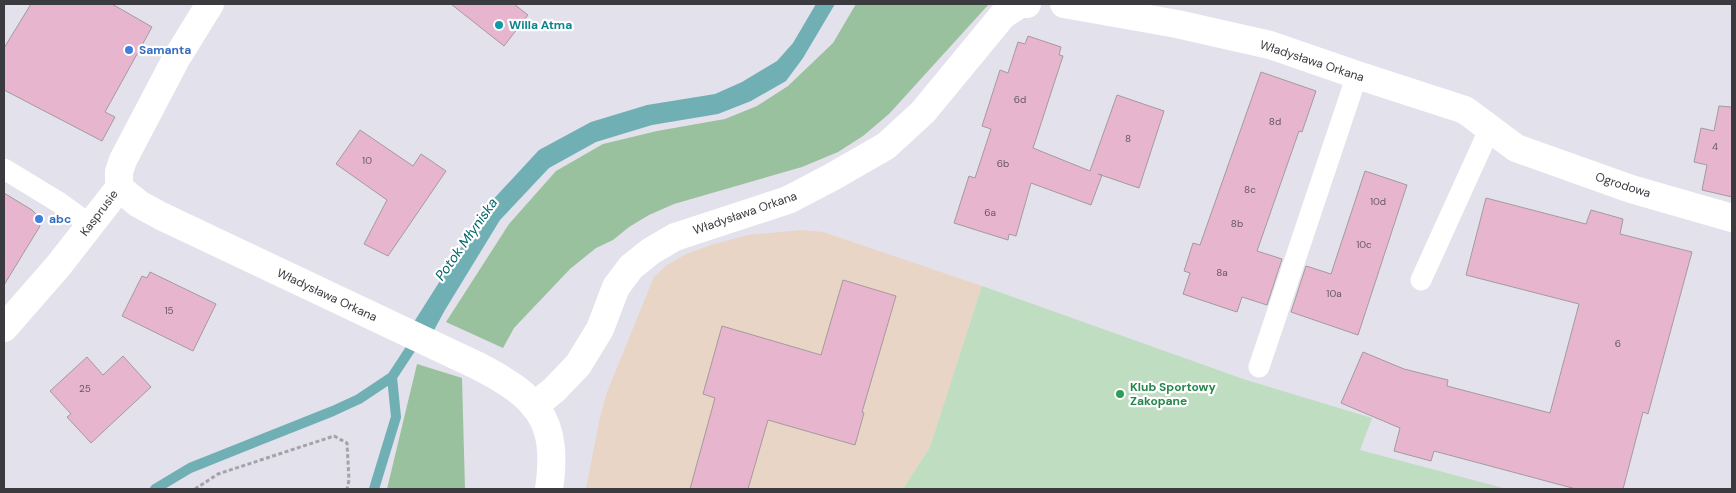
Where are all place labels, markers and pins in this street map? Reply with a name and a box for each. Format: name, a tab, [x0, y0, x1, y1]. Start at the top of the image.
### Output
place label: Willa Atma	[509, 17, 572, 33]
marker: Willa Atma	[493, 19, 505, 31]
place label: Samanta	[139, 42, 191, 58]
marker: Samanta	[123, 44, 135, 56]
place label: abc	[49, 211, 71, 227]
marker: abc	[33, 213, 45, 225]
place label: Klub Sportowy Zakopane	[1130, 379, 1216, 409]
marker: Klub Sportowy Zakopane	[1114, 388, 1126, 400]

